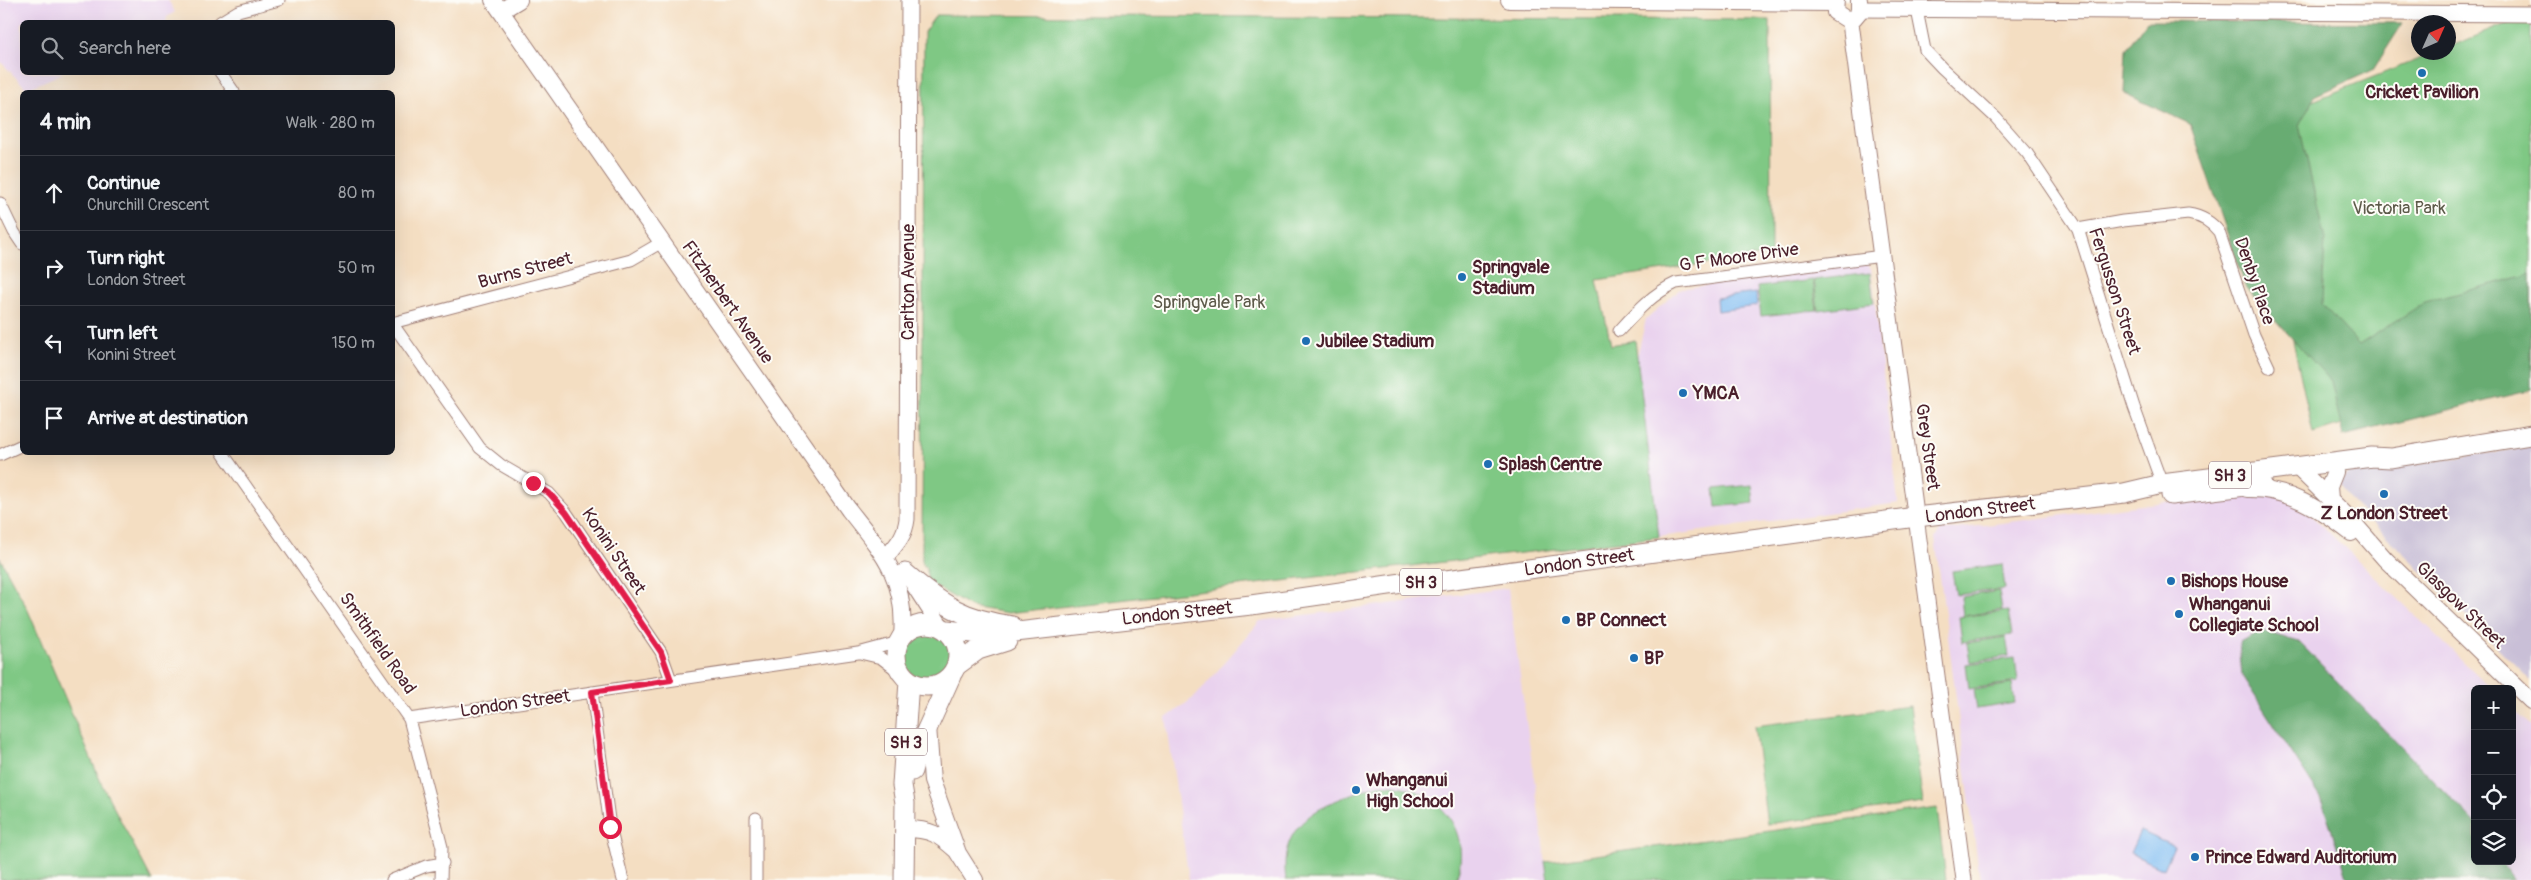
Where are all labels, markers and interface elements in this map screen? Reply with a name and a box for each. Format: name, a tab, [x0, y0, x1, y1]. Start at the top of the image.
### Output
north arrow	[2411, 15, 2456, 60]
search box	[20, 20, 395, 75]
icon: search	[38, 34, 66, 62]
text: Search here	[78, 36, 171, 60]
marker: Cricket Pavilion	[2416, 67, 2428, 79]
place label: Cricket Pavilion	[2365, 81, 2479, 104]
text: 4 min	[40, 109, 91, 136]
text: Walk · 280 m	[286, 113, 375, 133]
text: Continue	[87, 171, 160, 195]
icon: ahead	[40, 179, 68, 207]
text: 80 m	[338, 183, 375, 203]
text: Churchill Crescent	[87, 195, 209, 215]
park label: Victoria Park	[2352, 197, 2446, 220]
street label: Carlton Avenue	[897, 224, 920, 340]
street label: Fergusson Street	[2083, 225, 2146, 358]
street label: Denby Place	[2229, 234, 2280, 328]
street label: Fitzherbert Avenue	[677, 236, 779, 368]
street label: G F Moore Drive	[1678, 238, 1800, 277]
text: Turn right	[87, 246, 165, 270]
street label: Burns Street	[476, 247, 575, 294]
icon: right	[40, 254, 68, 282]
place label: Springvale Stadium	[1472, 256, 1550, 300]
text: 50 m	[338, 258, 375, 278]
text: London Street	[87, 270, 185, 290]
marker: Springvale Stadium	[1456, 271, 1468, 283]
park label: Springvale Park	[1153, 291, 1266, 314]
text: Turn left	[87, 321, 157, 345]
icon: left	[40, 329, 68, 357]
place label: Jubilee Stadium	[1316, 330, 1434, 353]
text: 150 m	[331, 333, 375, 353]
marker: Jubilee Stadium	[1300, 335, 1312, 347]
text: Konini Street	[87, 345, 176, 365]
place label: YMCA	[1692, 382, 1740, 405]
marker: YMCA	[1677, 387, 1689, 399]
street label: Grey Street	[1910, 402, 1945, 493]
icon: arrive	[40, 404, 68, 432]
text: Arrive at destination	[87, 406, 248, 430]
place label: Splash Centre	[1498, 453, 1603, 476]
marker: Splash Centre	[1482, 458, 1494, 470]
road number: SH 3	[2209, 462, 2251, 488]
route end	[522, 472, 545, 495]
marker: Z London Street	[2378, 488, 2390, 500]
street label: London Street	[1924, 492, 2037, 529]
place label: Z London Street	[2321, 502, 2448, 525]
street label: Konini Street	[576, 504, 651, 600]
street label: London Street	[1523, 543, 1636, 582]
street label: Glasgow Street	[2411, 557, 2511, 654]
road number: SH 3	[1400, 568, 1442, 596]
place label: Bishops House	[2181, 570, 2289, 593]
marker: Bishops House	[2165, 575, 2177, 587]
street label: Smithfield Road	[334, 588, 421, 699]
place label: Whanganui Collegiate School	[2189, 593, 2319, 637]
street label: London Street	[1121, 596, 1234, 631]
marker: Whanganui Collegiate School	[2173, 608, 2185, 620]
place label: BP Connect	[1576, 609, 1667, 632]
marker: BP Connect	[1560, 614, 1572, 626]
place label: BP	[1644, 647, 1664, 670]
marker: BP	[1628, 652, 1640, 664]
street label: London Street	[459, 684, 572, 723]
map controls	[2471, 685, 2516, 865]
button: +	[2471, 685, 2516, 730]
road number: SH 3	[885, 729, 927, 756]
button: −	[2471, 730, 2516, 775]
place label: Whanganui High School	[1366, 769, 1454, 813]
button: locate	[2471, 775, 2516, 820]
marker: Whanganui High School	[1350, 784, 1362, 796]
route start	[599, 816, 622, 839]
button: layers	[2471, 820, 2516, 865]
place label: Prince Edward Auditorium	[2205, 846, 2397, 869]
marker: Prince Edward Auditorium	[2189, 851, 2201, 863]

